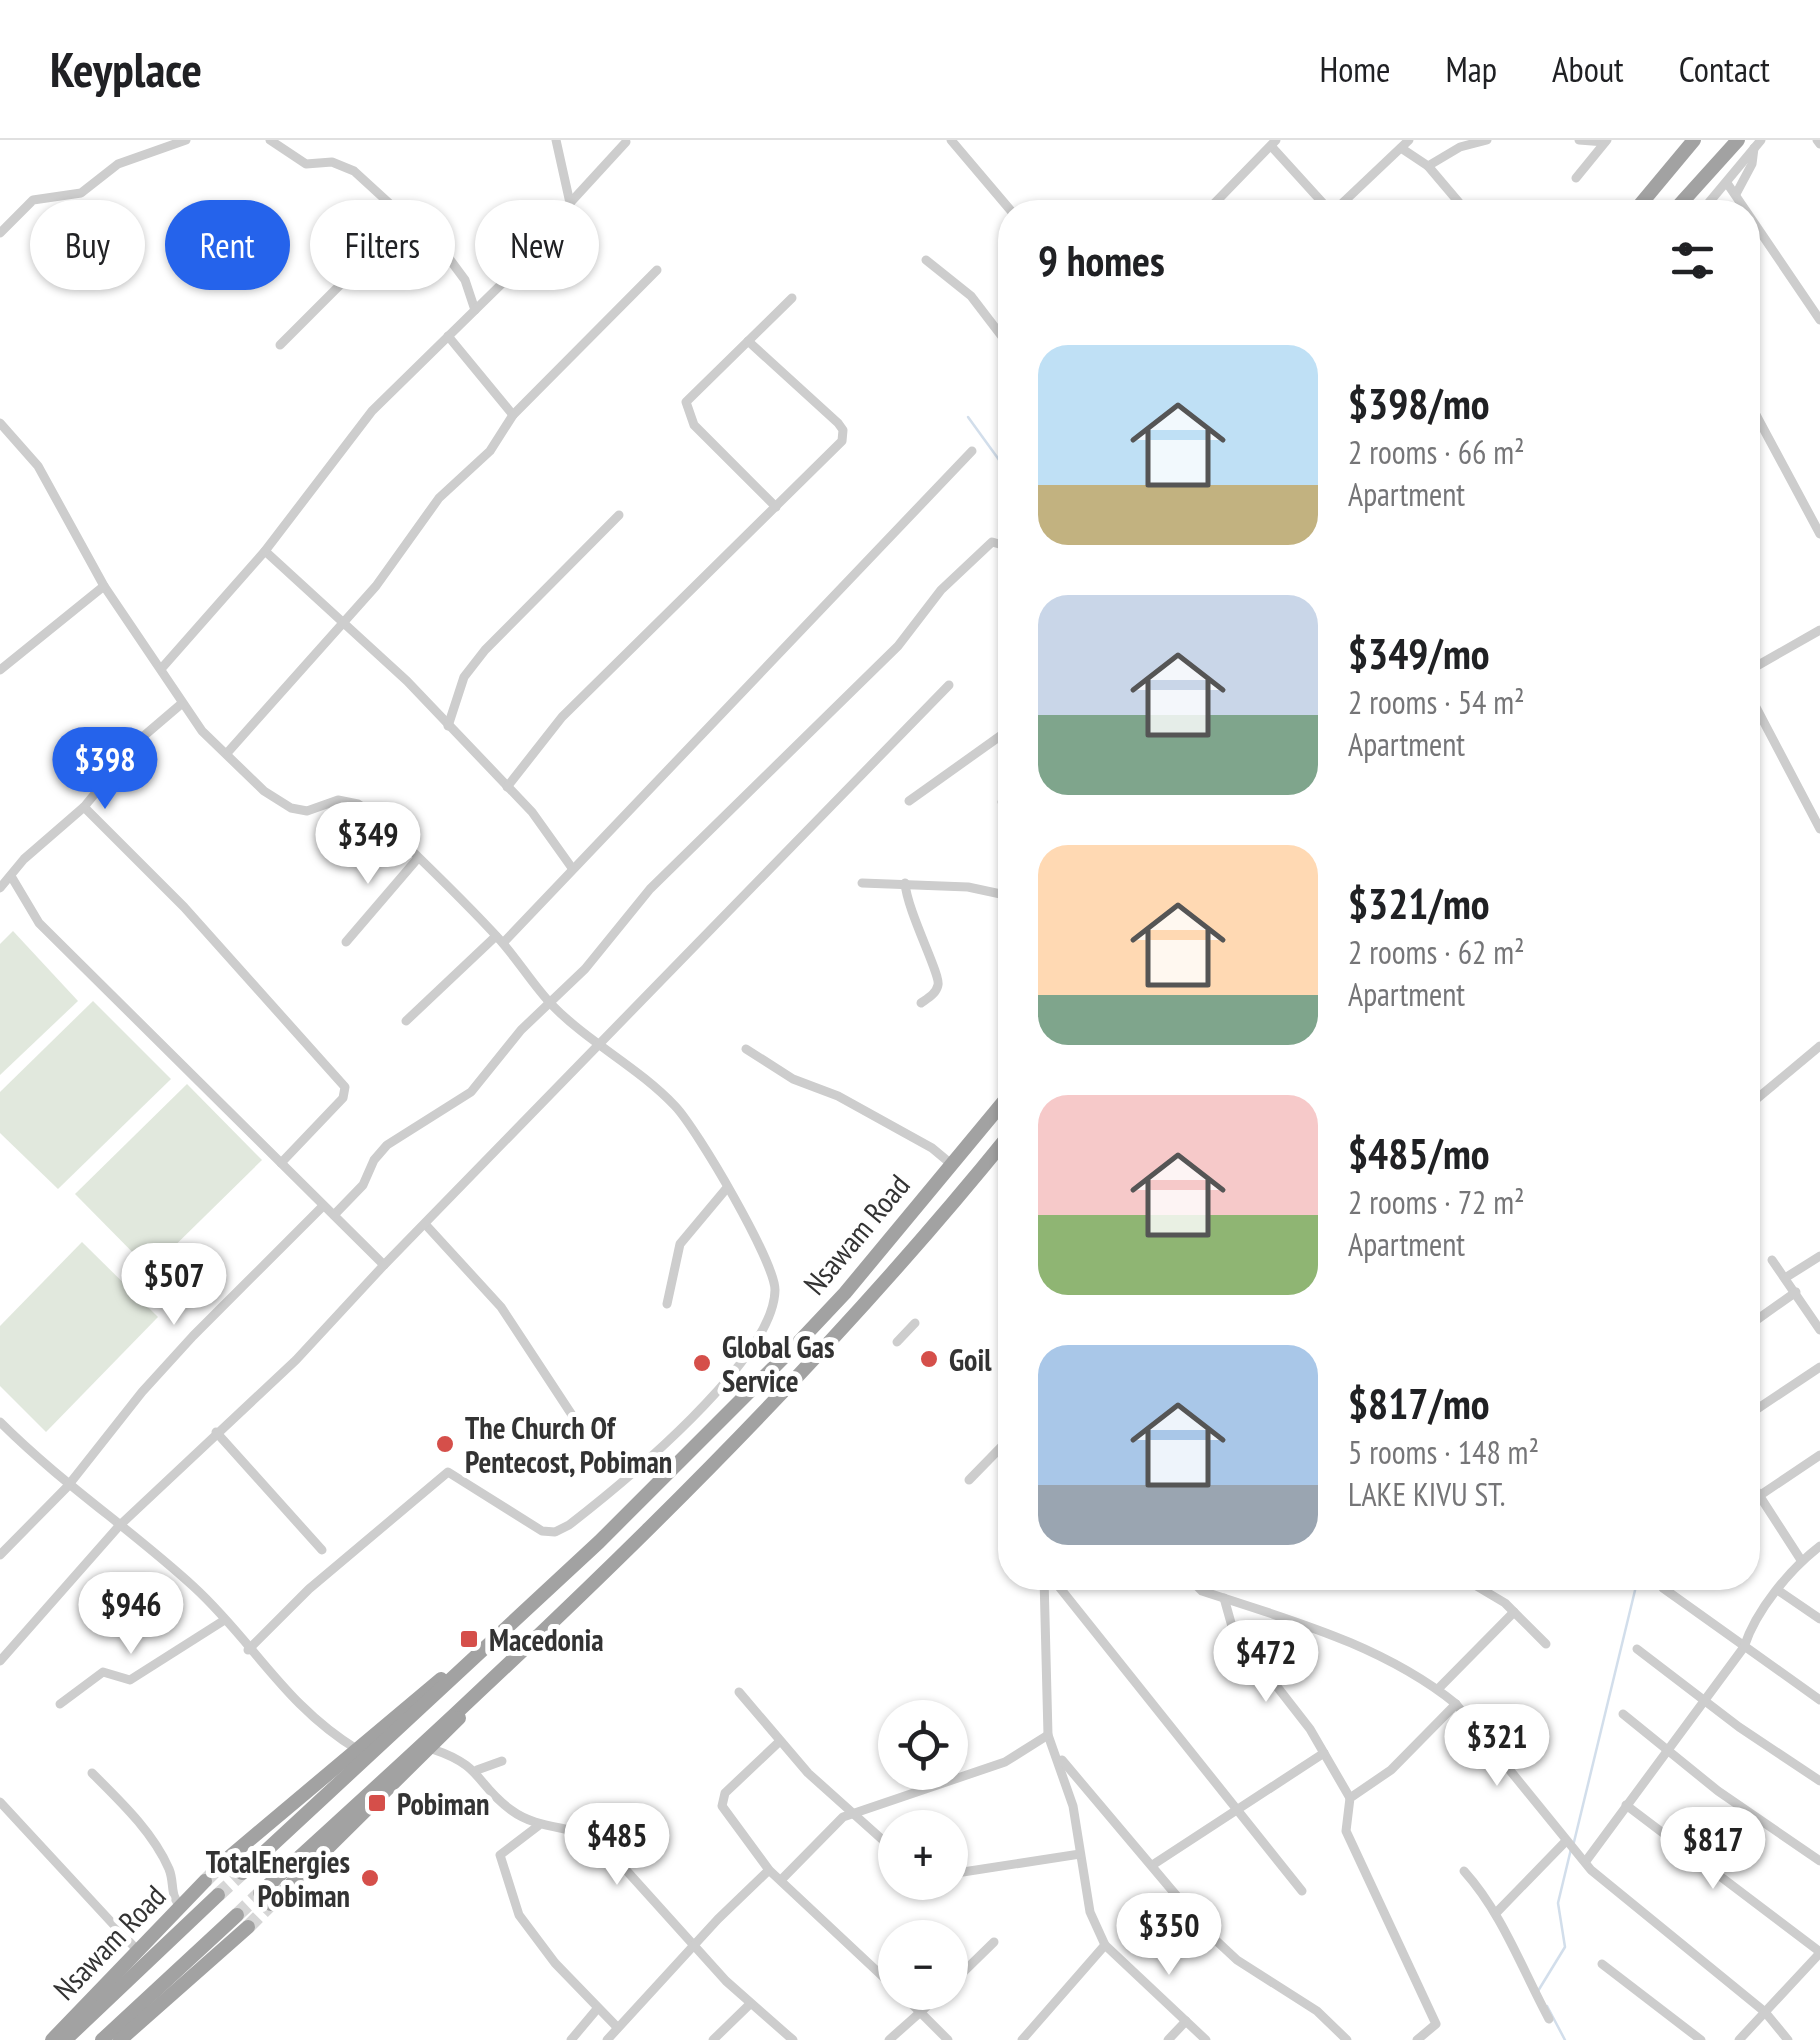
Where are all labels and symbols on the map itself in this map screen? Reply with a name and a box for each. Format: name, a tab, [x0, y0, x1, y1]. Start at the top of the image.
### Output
pin: $398	[46, 727, 164, 812]
pin: $349	[309, 802, 427, 887]
street label: Nsawam Road	[794, 1166, 918, 1302]
pin: $507	[115, 1243, 233, 1328]
place label: Global Gas Service	[722, 1327, 834, 1400]
place label: Goil	[949, 1340, 992, 1379]
marker: Goil	[918, 1348, 940, 1370]
marker: Global Gas Service	[691, 1352, 713, 1374]
place label: The Church Of Pentecost, Pobiman	[465, 1408, 672, 1481]
marker: The Church Of Pentecost, Pobiman	[434, 1433, 456, 1455]
pin: $946	[72, 1572, 190, 1657]
place label: Macedonia	[489, 1620, 604, 1659]
pin: $472	[1207, 1620, 1325, 1705]
marker: Macedonia	[458, 1628, 480, 1650]
pin: $321	[1438, 1704, 1556, 1789]
place label: Pobiman	[397, 1784, 490, 1823]
marker: Pobiman	[366, 1792, 388, 1814]
pin: $485	[558, 1803, 676, 1888]
pin: $817	[1654, 1807, 1772, 1892]
place label: TotalEnergies Pobiman	[206, 1842, 350, 1915]
marker: TotalEnergies Pobiman	[359, 1867, 381, 1889]
street label: Nsawam Road	[45, 1876, 173, 2008]
pin: $350	[1110, 1893, 1228, 1978]

